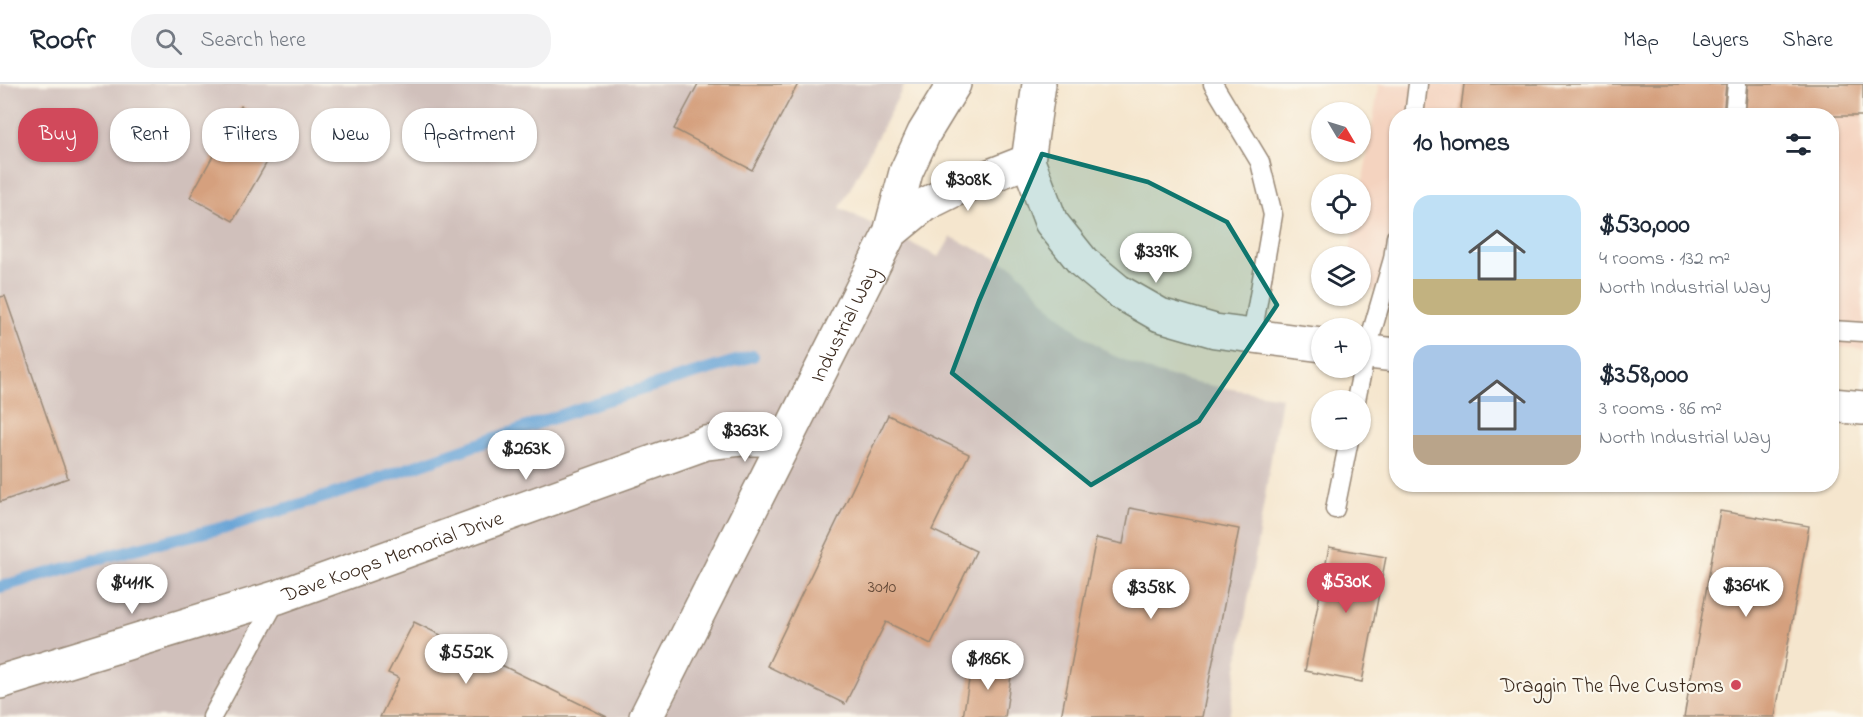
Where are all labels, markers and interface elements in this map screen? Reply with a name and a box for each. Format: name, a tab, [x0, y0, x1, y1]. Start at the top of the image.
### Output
search box	[131, 14, 551, 68]
text: Roofr	[30, 21, 95, 62]
icon: search	[152, 25, 185, 58]
text: Search here	[200, 25, 306, 57]
text: Map	[1623, 26, 1659, 56]
text: Layers	[1692, 26, 1749, 56]
text: Share	[1782, 26, 1833, 56]
north arrow	[1311, 102, 1371, 162]
map controls	[1311, 102, 1371, 450]
chip: Buy	[18, 108, 98, 162]
chip: Rent	[110, 108, 190, 162]
chip: Filters	[202, 108, 299, 162]
chip: New	[311, 108, 390, 162]
chip: Apartment	[402, 108, 537, 162]
text: 10 homes	[1413, 125, 1510, 163]
icon: filters	[1782, 128, 1815, 161]
pin: $308K	[926, 161, 1010, 212]
text: $308K	[945, 166, 991, 195]
button: locate	[1311, 174, 1371, 234]
text: $530,000	[1599, 207, 1690, 245]
icon: home	[1461, 219, 1533, 291]
pin: $339K	[1114, 233, 1198, 284]
text: $339K	[1134, 238, 1178, 267]
text: 4 rooms · 132 m²	[1599, 245, 1730, 274]
button: layers	[1311, 246, 1371, 306]
street label: Industrial Way	[804, 262, 890, 388]
text: North Industrial Way	[1599, 274, 1771, 303]
button: +	[1311, 318, 1371, 378]
text: $358,000	[1599, 357, 1688, 395]
icon: home	[1461, 369, 1533, 441]
button: −	[1311, 390, 1371, 450]
text: 3 rooms · 86 m²	[1599, 395, 1722, 424]
pin: $363K	[703, 412, 787, 463]
text: $363K	[721, 417, 769, 446]
text: North Industrial Way	[1599, 424, 1771, 453]
pin: $263K	[484, 430, 568, 481]
text: $263K	[502, 435, 550, 464]
street label: Dave Koops Memorial Drive	[277, 504, 508, 612]
pin: $530K	[1304, 563, 1388, 614]
pin: $411K	[90, 564, 174, 615]
pin: $364K	[1704, 567, 1788, 618]
text: $530K	[1321, 568, 1371, 597]
text: $411K	[111, 569, 153, 598]
pin: $358K	[1109, 569, 1193, 620]
text: $364K	[1722, 572, 1770, 601]
text: $358K	[1127, 574, 1176, 603]
house number: 3010	[868, 575, 897, 601]
pin: $552K	[424, 634, 508, 685]
text: $552K	[439, 639, 493, 668]
pin: $186K	[946, 640, 1030, 691]
text: $186K	[966, 645, 1010, 674]
place label: Draggin The Ave Customs	[1499, 672, 1724, 704]
marker: Draggin The Ave Customs	[1729, 678, 1743, 692]

